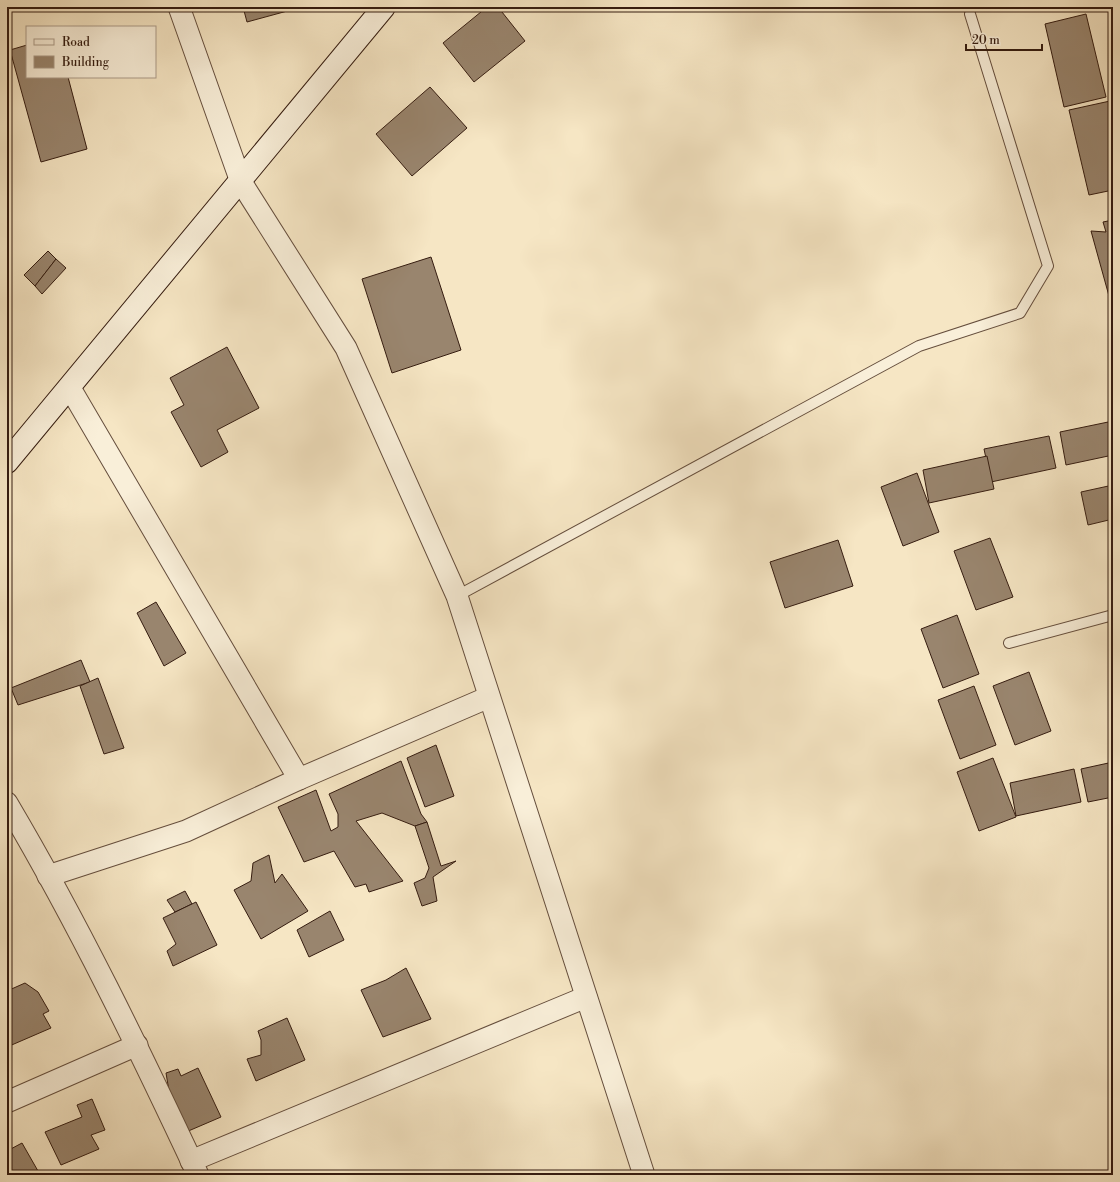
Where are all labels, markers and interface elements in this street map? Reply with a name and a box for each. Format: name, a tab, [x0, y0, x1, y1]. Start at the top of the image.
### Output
legend	[26, 26, 156, 78]
scale bar	[966, 26, 1042, 52]
text: 20 m	[972, 33, 1000, 48]
text: Road	[62, 35, 90, 50]
text: Building	[61, 55, 110, 70]

